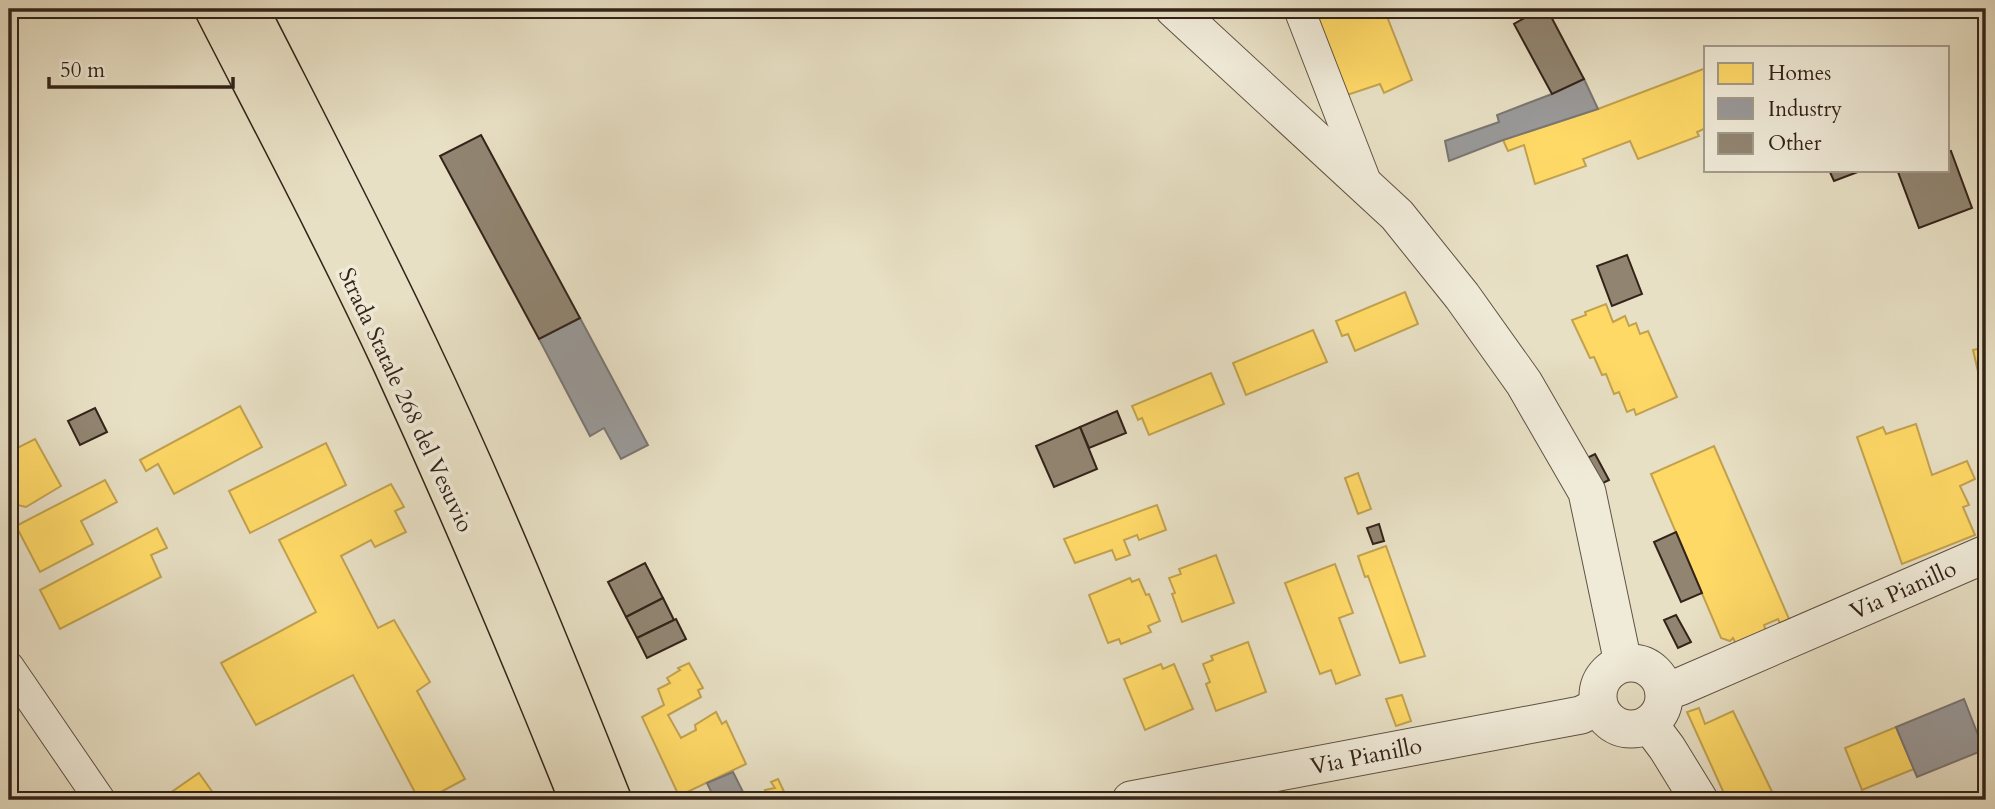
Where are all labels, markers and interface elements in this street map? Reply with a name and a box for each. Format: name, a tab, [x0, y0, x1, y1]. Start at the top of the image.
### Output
scale bar	[49, 46, 233, 90]
legend	[1704, 46, 1950, 172]
text: 50 m	[60, 56, 105, 85]
text: Homes	[1768, 59, 1831, 88]
text: Industry	[1768, 95, 1842, 124]
text: Other	[1768, 129, 1822, 158]
street label: Strada Statale 268 del Vesuvio	[331, 263, 481, 537]
street label: Via Pianillo	[1845, 553, 1961, 627]
street label: Via Pianillo	[1307, 730, 1425, 782]

